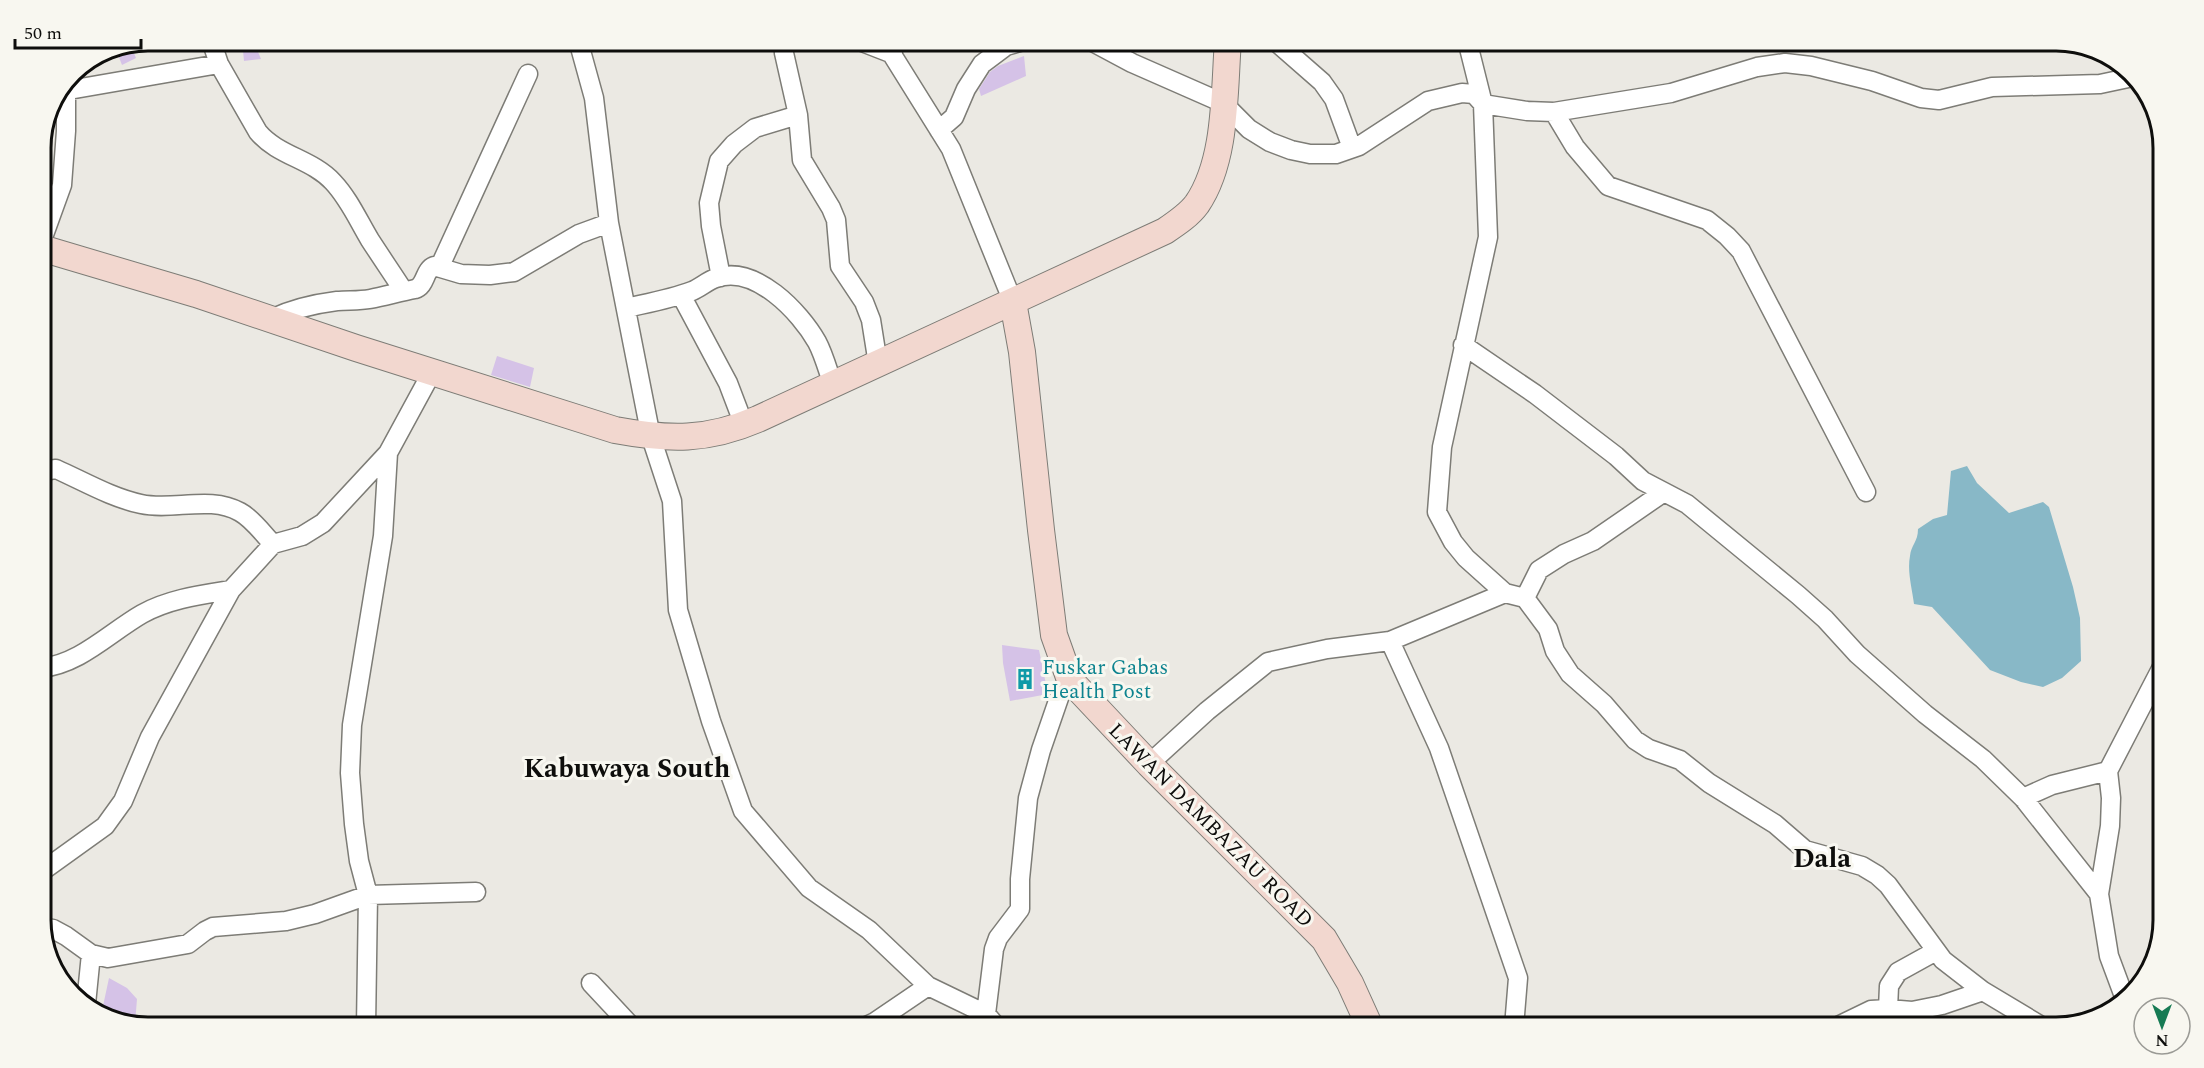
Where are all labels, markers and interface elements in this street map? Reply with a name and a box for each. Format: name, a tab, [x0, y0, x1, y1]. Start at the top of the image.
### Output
scale bar	[15, 12, 141, 50]
text: 50 m	[24, 20, 62, 47]
place label: Fuskar Gabas Health Post	[1042, 652, 1168, 708]
building icon: Fuskar Gabas Health Post	[1013, 667, 1037, 691]
street label: LAWAN DAMBAZAU ROAD	[1100, 716, 1320, 936]
district label: Kabuwaya South	[524, 748, 731, 790]
district label: Dala	[1793, 838, 1851, 880]
north arrow	[2132, 996, 2192, 1056]
text: N	[2155, 1028, 2169, 1052]

